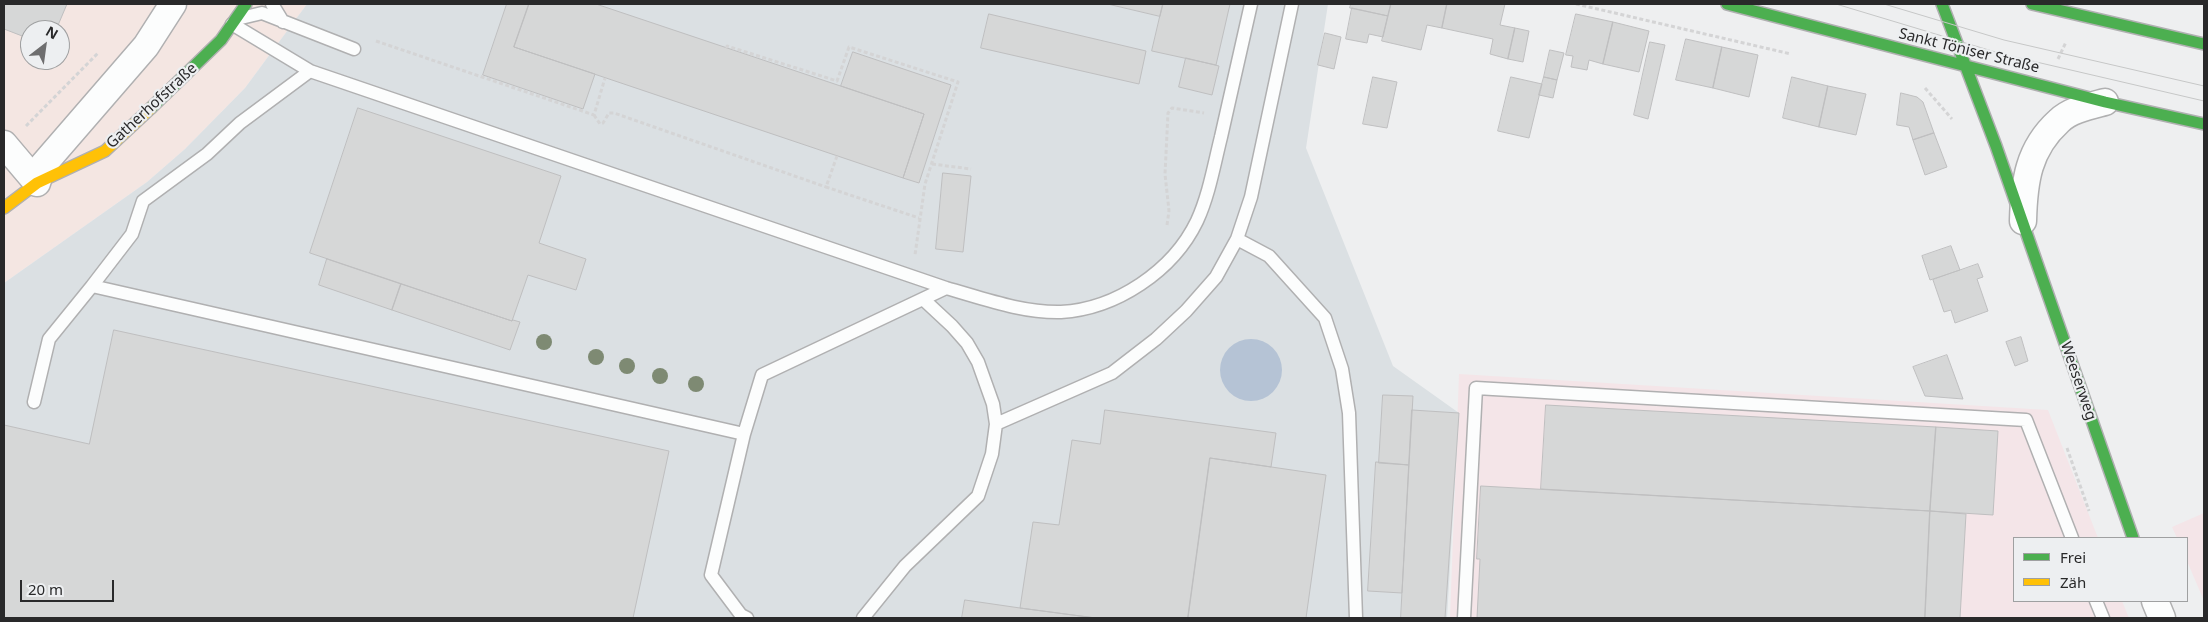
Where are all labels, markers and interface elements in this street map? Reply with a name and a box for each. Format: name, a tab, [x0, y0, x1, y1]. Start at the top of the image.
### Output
north arrow	[20, 20, 70, 70]
text: N	[43, 21, 62, 44]
street label: Sankt Töniser Straße	[1897, 25, 2041, 77]
street label: Gatherhofstraße	[103, 60, 201, 152]
street label: Weeserweg	[2056, 339, 2100, 423]
legend	[2013, 537, 2188, 602]
text: Frei	[2060, 547, 2086, 567]
scale bar	[22, 570, 116, 602]
text: Zäh	[2060, 572, 2086, 592]
text: 20 m	[28, 579, 63, 599]

